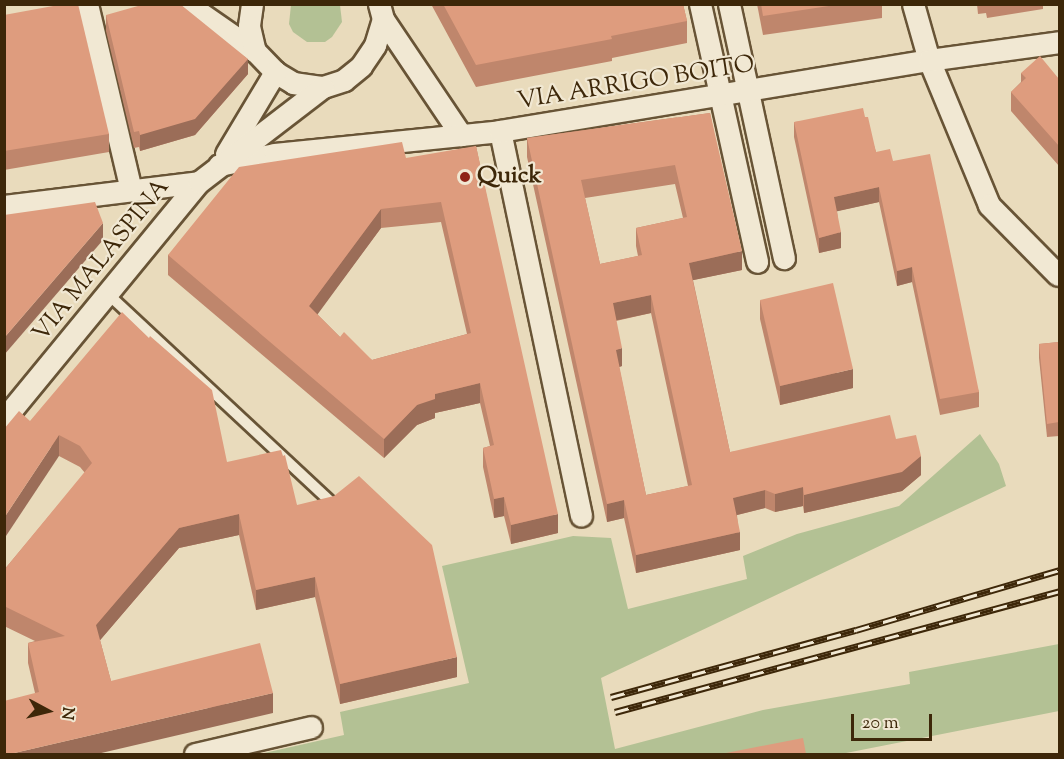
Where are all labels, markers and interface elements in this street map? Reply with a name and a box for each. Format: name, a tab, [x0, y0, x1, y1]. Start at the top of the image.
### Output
street label: VIA ARRIGO BOITO	[515, 51, 757, 117]
place label: Quick	[477, 163, 541, 191]
marker: Quick	[458, 170, 472, 184]
street label: VIA MALASPINA	[28, 174, 176, 348]
north arrow	[18, 681, 78, 741]
scale bar	[854, 702, 935, 740]
text: N	[54, 706, 79, 721]
text: 20 m	[862, 711, 899, 737]

